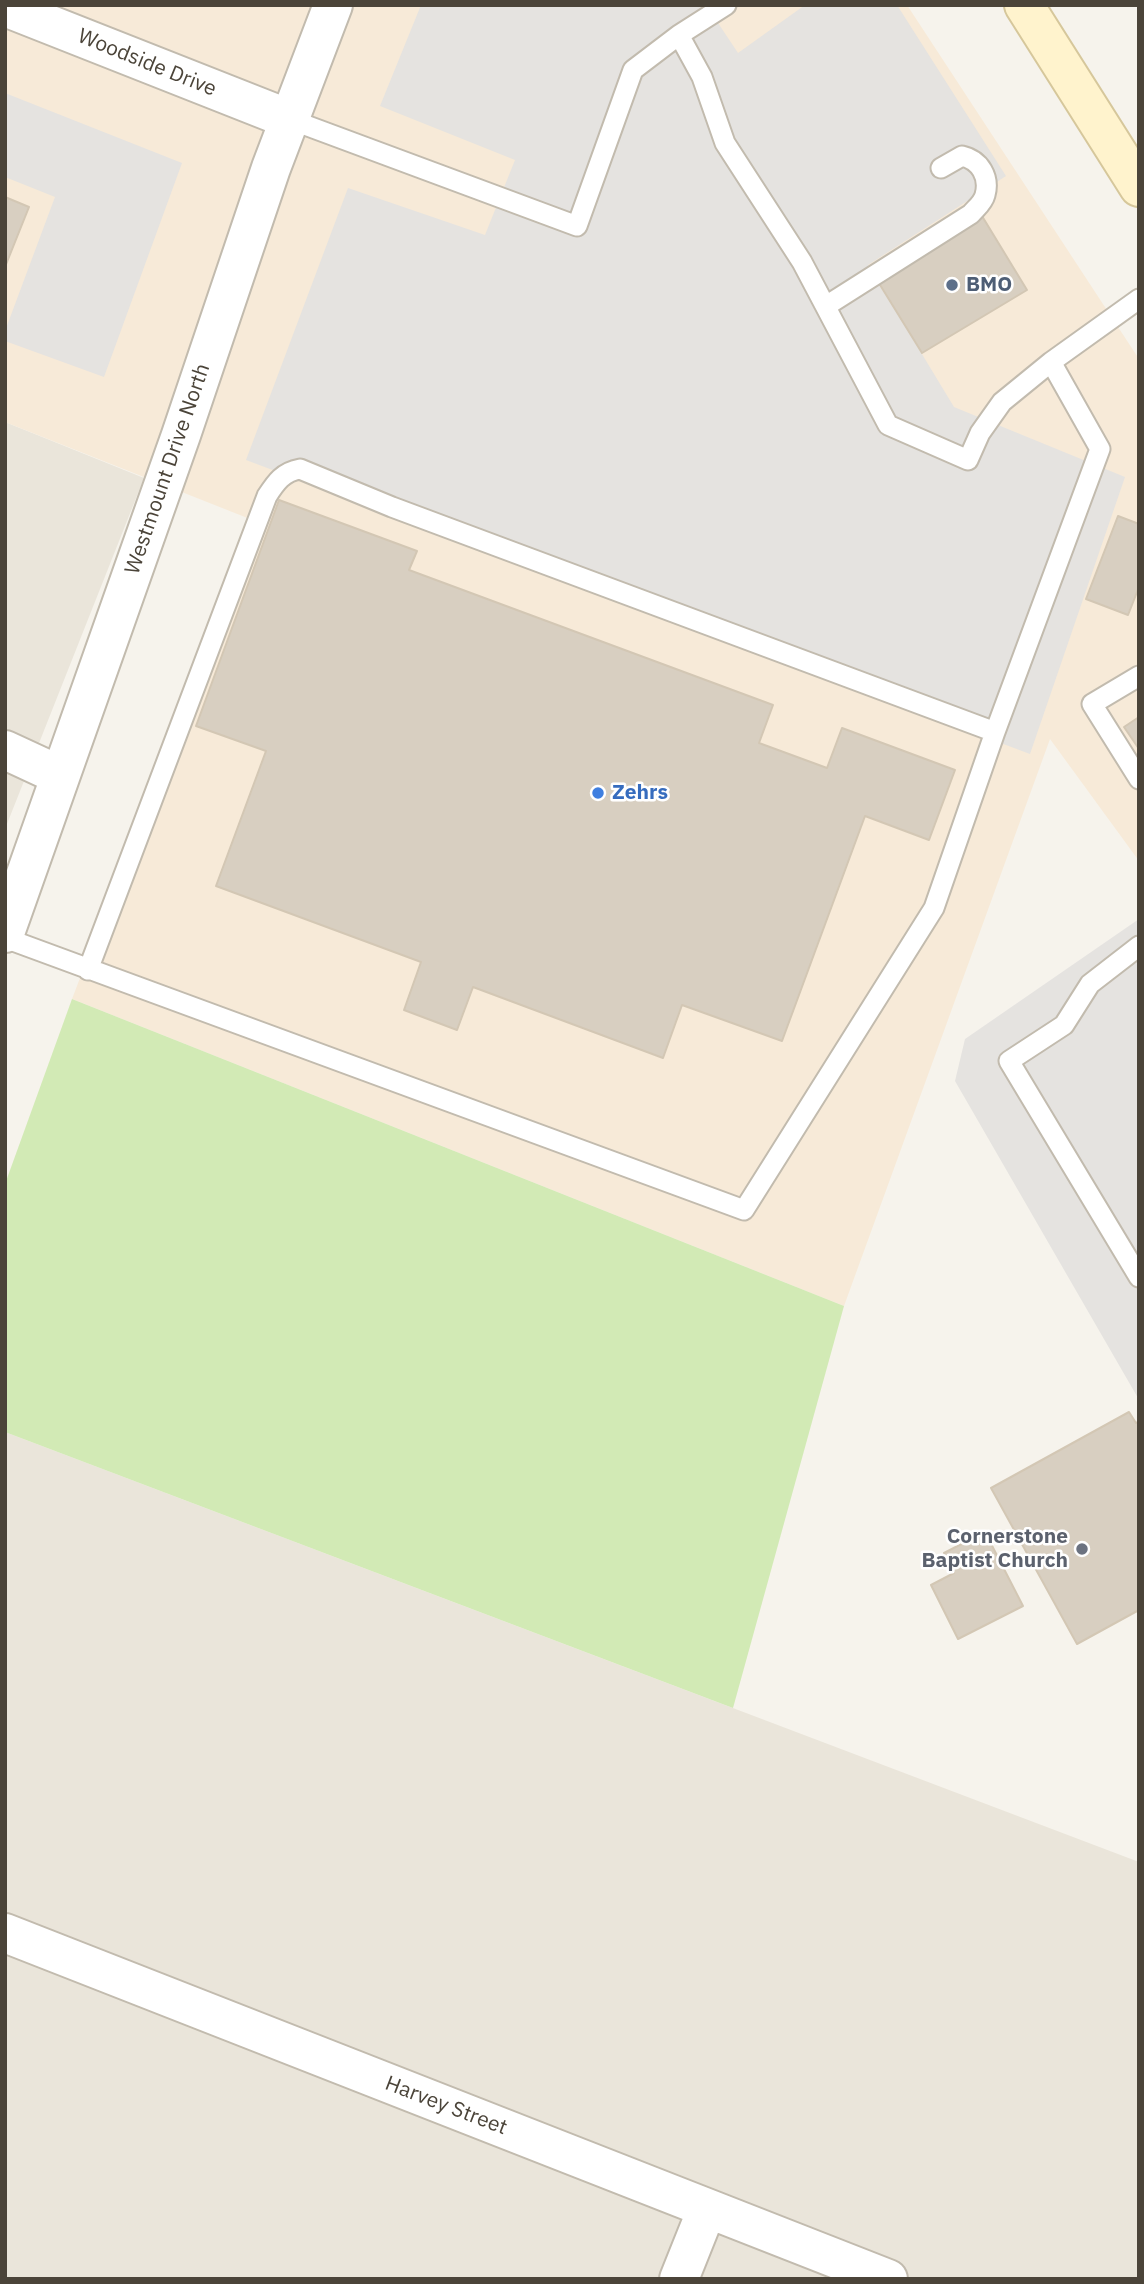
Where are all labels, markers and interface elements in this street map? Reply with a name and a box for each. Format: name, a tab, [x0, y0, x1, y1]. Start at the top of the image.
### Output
street label: Woodside Drive	[74, 24, 220, 102]
place label: BMO	[966, 272, 1012, 298]
marker: BMO	[944, 277, 960, 293]
street label: Westmount Drive North	[120, 360, 216, 578]
place label: Zehrs	[612, 780, 668, 806]
marker: Zehrs	[590, 785, 606, 801]
place label: Cornerstone Baptist Church	[921, 1524, 1068, 1574]
marker: Cornerstone Baptist Church	[1074, 1541, 1090, 1557]
street label: Harvey Street	[381, 2071, 511, 2141]

